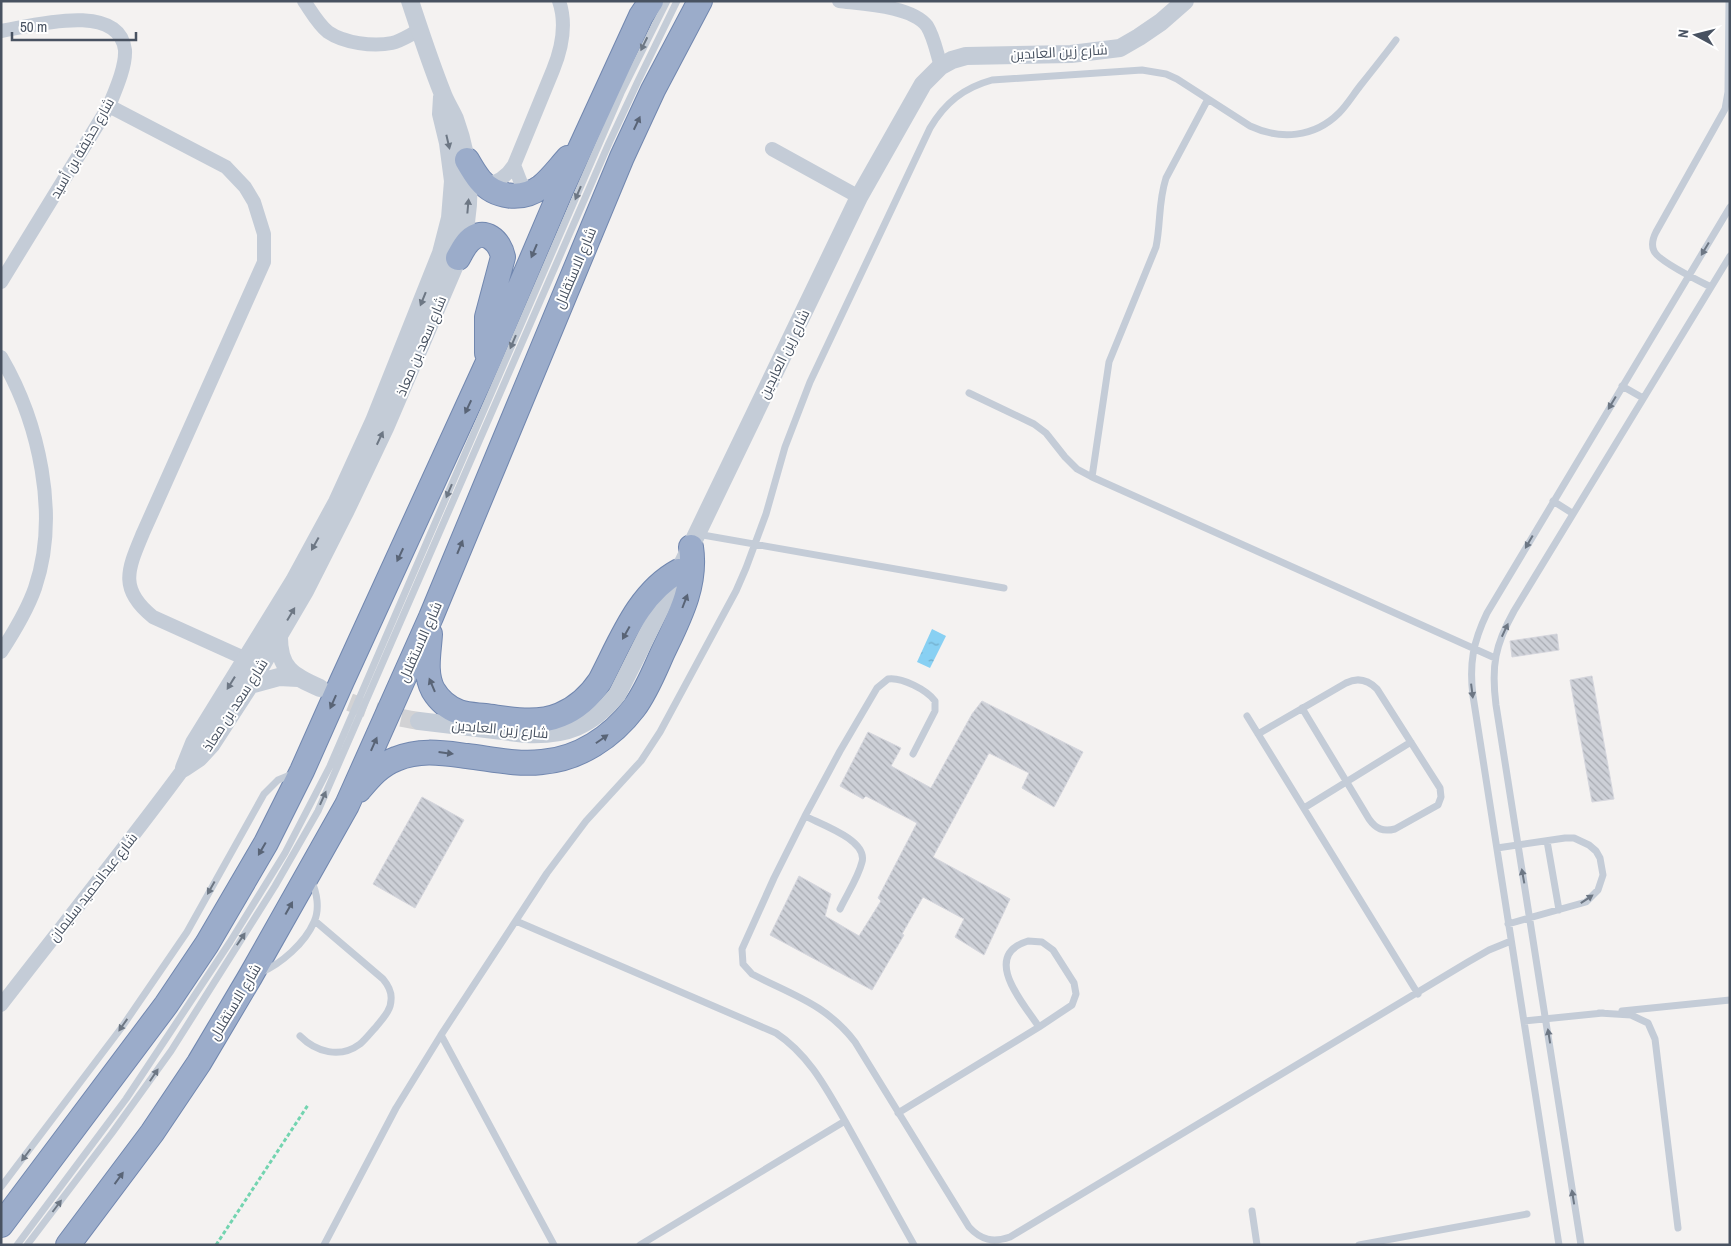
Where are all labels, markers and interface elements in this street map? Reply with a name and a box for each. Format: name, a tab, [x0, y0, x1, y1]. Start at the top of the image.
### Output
scale bar	[12, 10, 136, 42]
north arrow	[1671, 10, 1721, 60]
text: 50 m	[20, 16, 47, 37]
text: N	[1674, 28, 1693, 39]
one-way arrow	[640, 37, 648, 52]
street label: شارع زين العابدين	[1010, 40, 1108, 64]
street label: شارع حذيفة بن أسيد	[46, 94, 118, 202]
one-way arrow	[634, 116, 642, 130]
one-way arrow	[444, 134, 452, 150]
one-way arrow	[573, 186, 581, 200]
one-way arrow	[465, 197, 473, 213]
street label: شارع الاستقلال	[550, 225, 600, 311]
one-way arrow	[1700, 242, 1709, 255]
one-way arrow	[530, 244, 538, 258]
one-way arrow	[419, 292, 427, 307]
street label: شارع سعد بن معاذ	[392, 293, 450, 399]
street label: شارع زين العابدين	[755, 306, 813, 402]
one-way arrow	[509, 335, 517, 349]
one-way arrow	[1607, 396, 1616, 409]
one-way arrow	[463, 400, 471, 414]
one-way arrow	[377, 431, 385, 445]
one-way arrow	[445, 484, 453, 499]
one-way arrow	[311, 536, 319, 551]
one-way arrow	[1524, 536, 1533, 549]
one-way arrow	[456, 539, 464, 554]
one-way arrow	[396, 547, 404, 562]
one-way arrow	[682, 594, 689, 609]
street label: شارع الاستقلال	[394, 599, 446, 685]
one-way arrow	[286, 608, 295, 621]
one-way arrow	[1501, 623, 1509, 637]
one-way arrow	[622, 626, 630, 640]
street label: شارع سعد بن معاذ	[198, 655, 272, 755]
one-way arrow	[227, 676, 236, 690]
one-way arrow	[427, 678, 435, 692]
one-way arrow	[1468, 683, 1476, 699]
one-way arrow	[328, 695, 336, 709]
street label: شارع زين العابدين	[451, 716, 549, 742]
one-way arrow	[596, 734, 609, 744]
one-way arrow	[370, 737, 378, 751]
one-way arrow	[438, 749, 454, 757]
one-way arrow	[320, 791, 328, 805]
street label: شارع عبدالحميد سليمان	[45, 829, 141, 945]
one-way arrow	[258, 841, 266, 856]
one-way arrow	[1518, 867, 1526, 883]
one-way arrow	[207, 881, 215, 895]
one-way arrow	[1581, 894, 1594, 904]
one-way arrow	[285, 901, 294, 914]
one-way arrow	[236, 932, 246, 945]
street label: شارع الاستقلال	[205, 960, 265, 1044]
one-way arrow	[118, 1018, 129, 1031]
one-way arrow	[1545, 1028, 1553, 1044]
one-way arrow	[149, 1069, 159, 1082]
one-way arrow	[21, 1148, 31, 1162]
one-way arrow	[114, 1171, 124, 1185]
one-way arrow	[1569, 1188, 1577, 1204]
one-way arrow	[52, 1199, 62, 1213]

